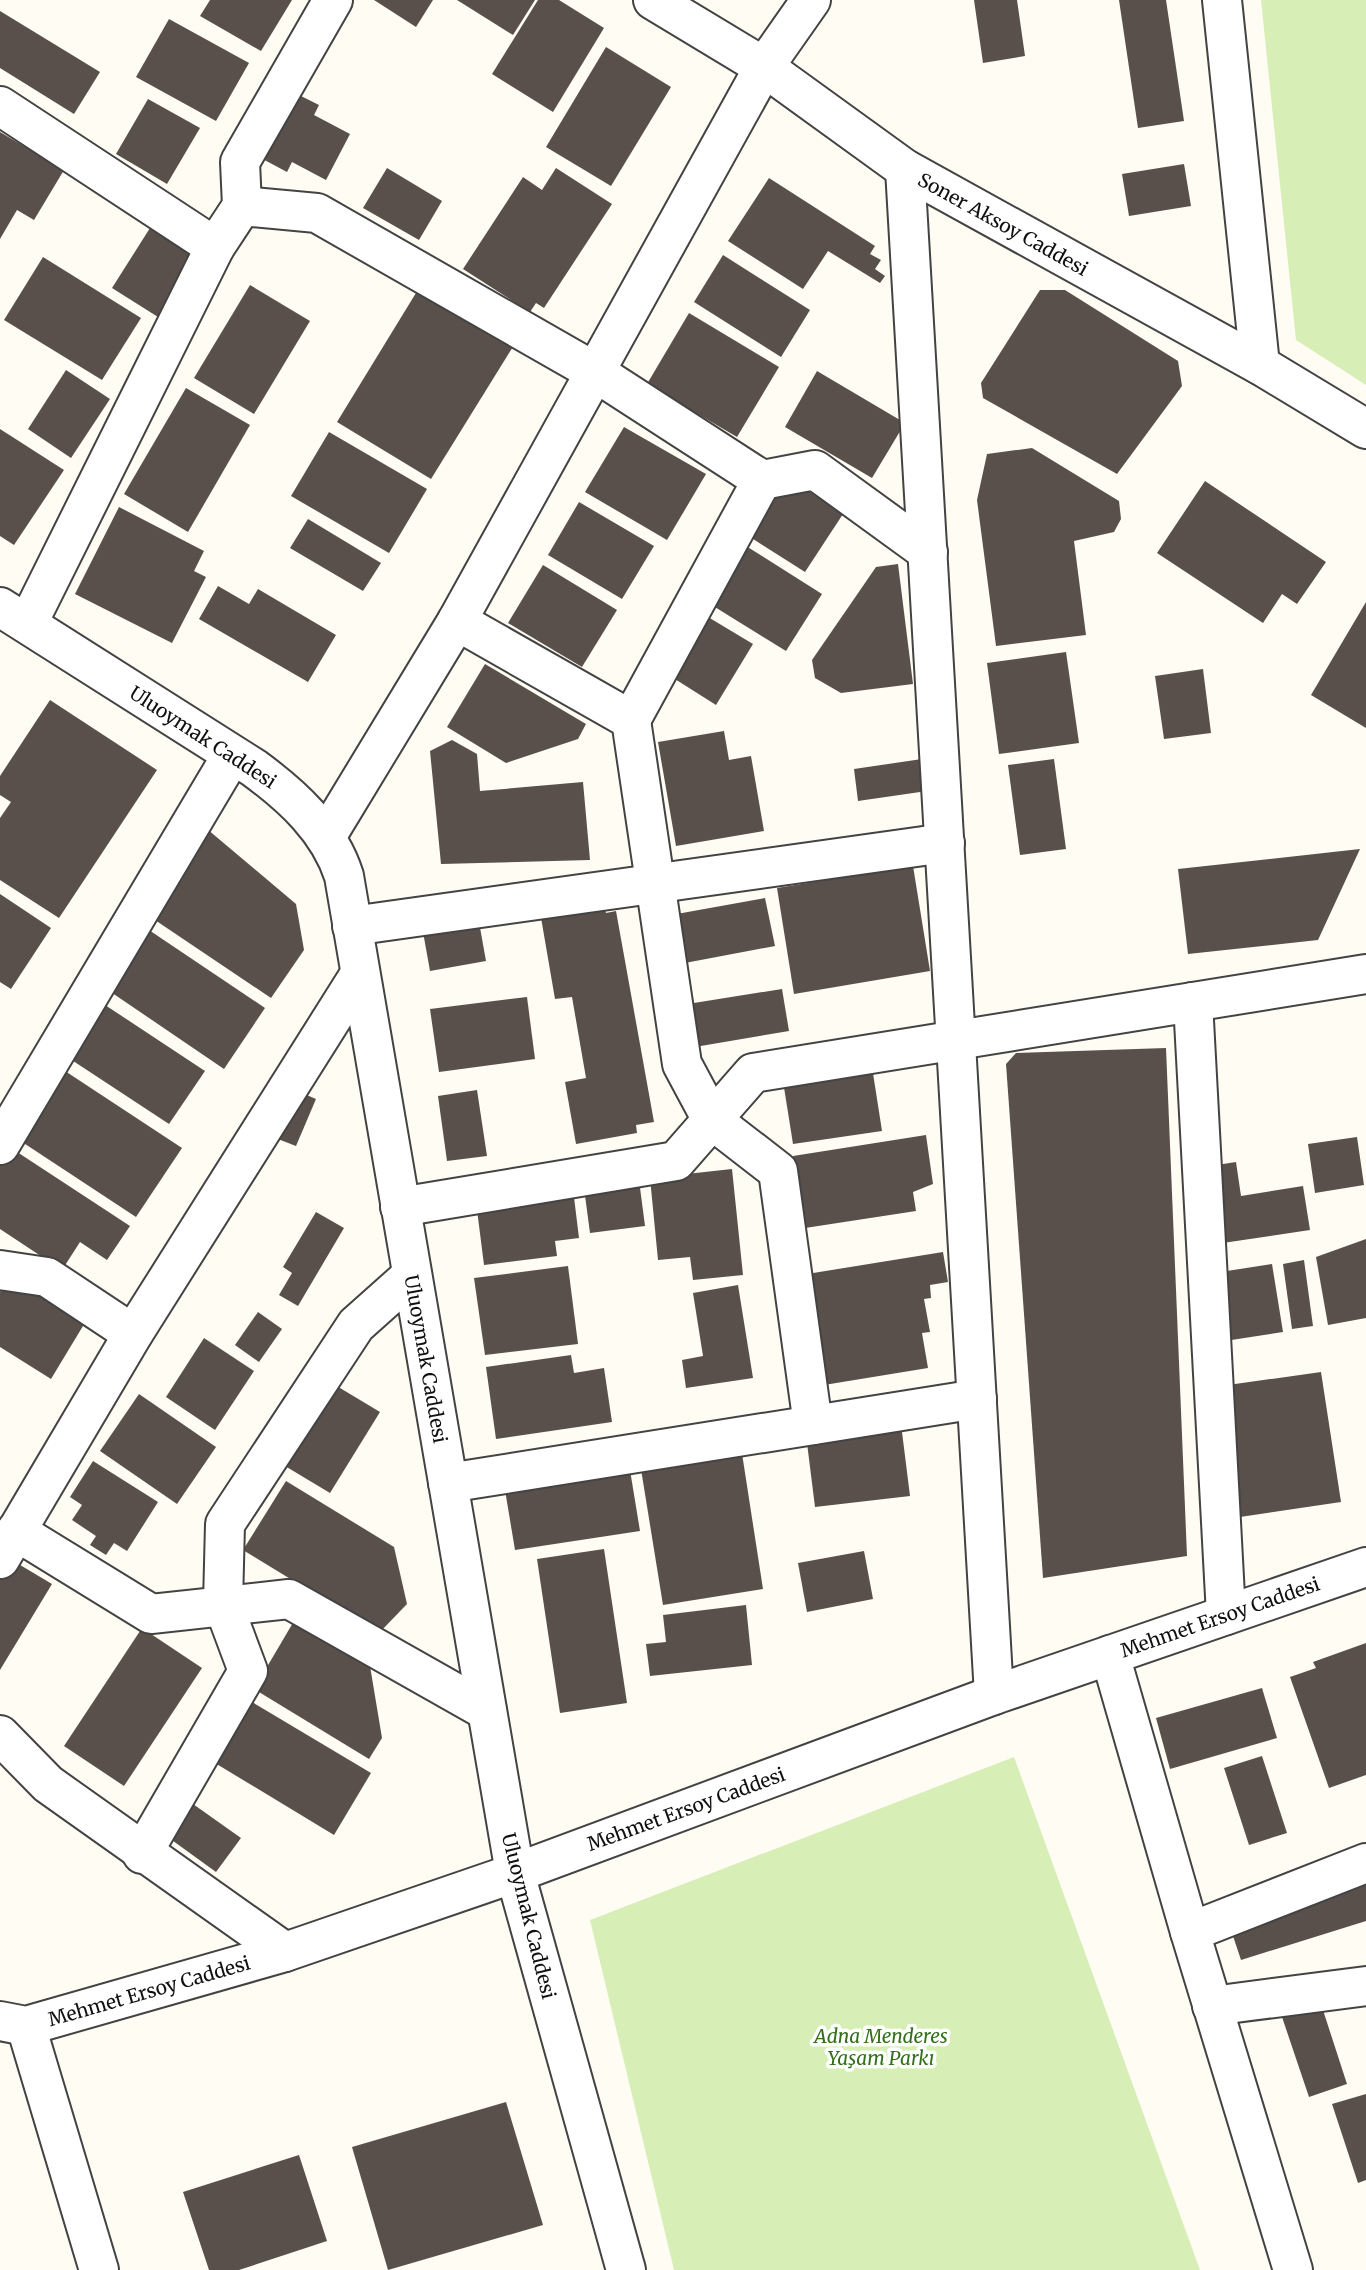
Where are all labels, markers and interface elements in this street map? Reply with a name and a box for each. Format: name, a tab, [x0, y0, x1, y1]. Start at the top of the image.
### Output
street label: Soner Aksoy Caddesi	[914, 167, 1092, 281]
street label: Uluoymak Caddesi	[125, 681, 281, 793]
street label: Uluoymak Caddesi	[399, 1273, 453, 1445]
street label: Mehmet Ersoy Caddesi	[1117, 1572, 1323, 1662]
street label: Mehmet Ersoy Caddesi	[584, 1762, 788, 1856]
street label: Uluoymak Caddesi	[497, 1830, 561, 2002]
street label: Mehmet Ersoy Caddesi	[45, 1951, 253, 2031]
park label: Adna Menderes Yaşam Parkı	[812, 2024, 948, 2070]

